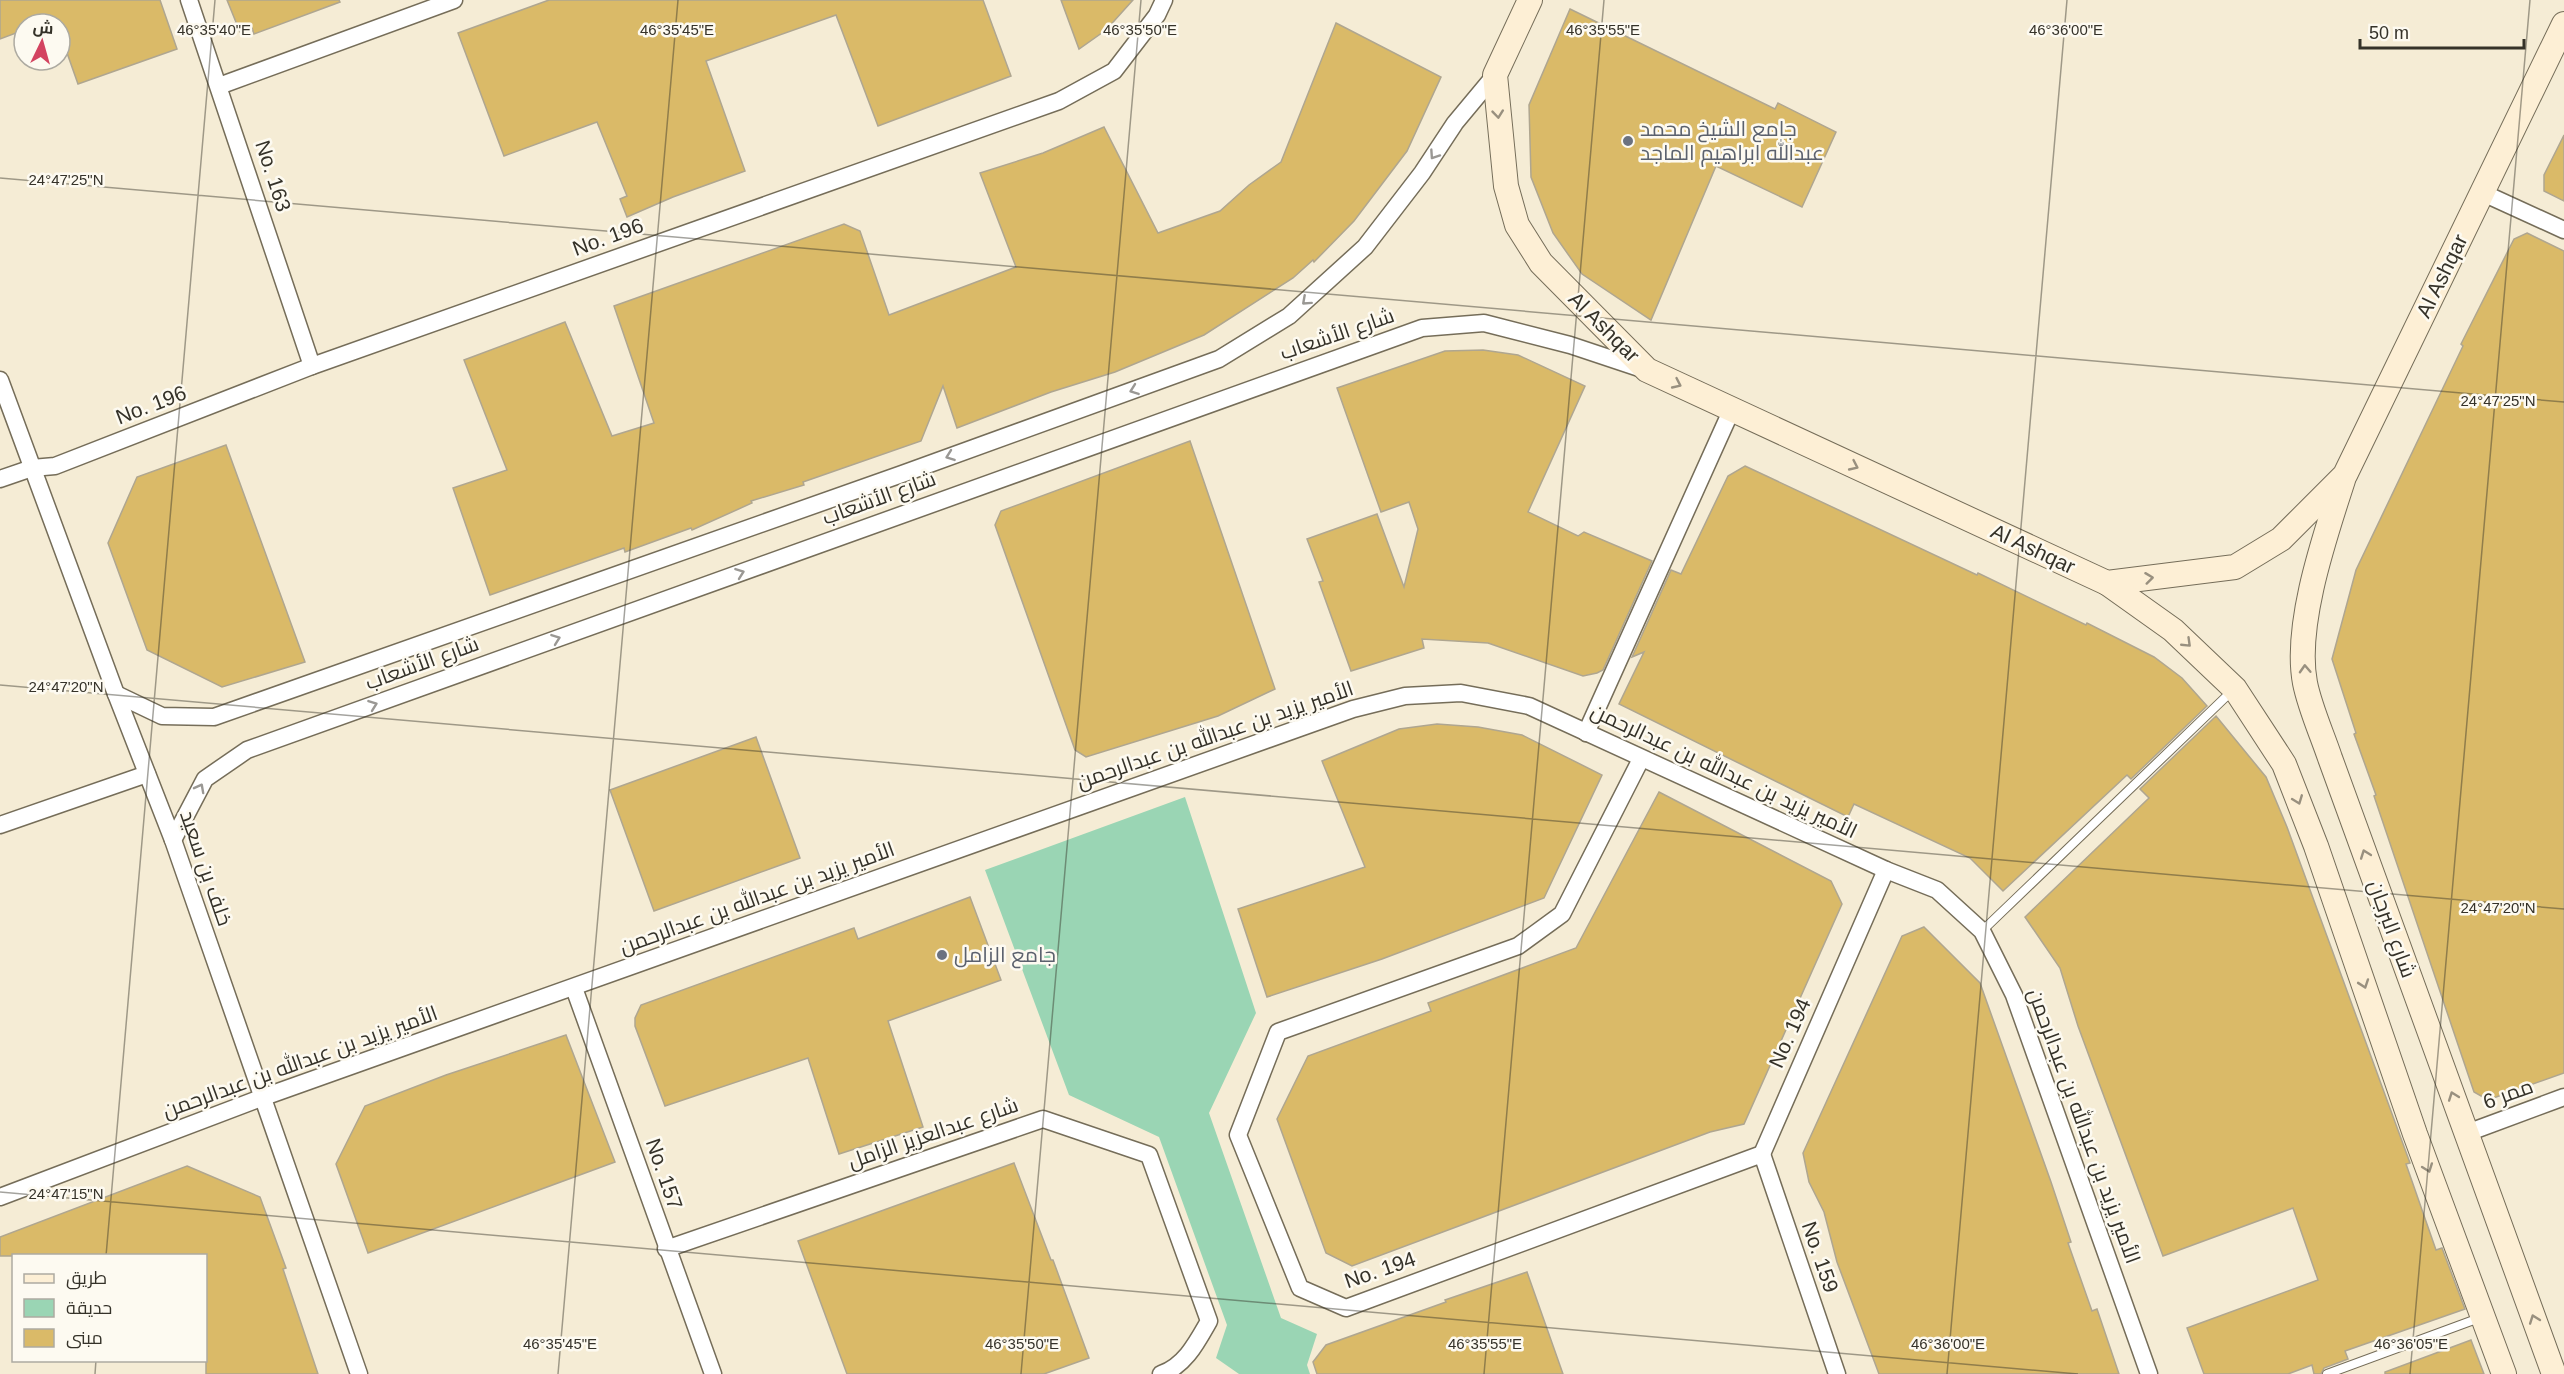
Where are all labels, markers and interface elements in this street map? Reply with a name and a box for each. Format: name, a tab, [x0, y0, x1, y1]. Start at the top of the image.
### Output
north arrow	[12, 12, 72, 72]
scale bar	[2360, 12, 2524, 50]
text: ش	[32, 18, 54, 38]
text: 46°35'40"E	[177, 21, 251, 38]
text: 46°35'45"E	[640, 21, 714, 38]
text: 46°35'50"E	[1103, 21, 1177, 38]
text: 46°35'55"E	[1566, 21, 1640, 38]
text: 46°36'00"E	[2029, 21, 2103, 38]
text: 50 m	[2369, 23, 2409, 43]
one-way arrow	[1491, 109, 1504, 118]
place label: جامع الشيخ محمد عبدالله ابراهيم الماجد	[1640, 117, 1824, 167]
marker: جامع الشيخ محمد عبدالله ابراهيم الماجد	[1621, 134, 1635, 148]
street label: No. 163	[251, 137, 296, 214]
one-way arrow	[1430, 149, 1441, 160]
text: 24°47'25"N	[28, 171, 104, 188]
street label: No. 196	[569, 213, 646, 260]
street label: Al Ashqar	[2412, 230, 2472, 321]
street label: Al Ashqar	[1564, 287, 1644, 367]
one-way arrow	[1302, 294, 1313, 305]
street label: شارع الأشعاب	[1277, 303, 1398, 367]
one-way arrow	[1670, 377, 1681, 389]
street label: No. 196	[112, 381, 189, 428]
one-way arrow	[1129, 382, 1140, 395]
text: 24°47'25"N	[2460, 392, 2536, 409]
one-way arrow	[946, 449, 956, 462]
one-way arrow	[1847, 458, 1858, 470]
street label: شارع الأشعاب	[819, 466, 940, 532]
street label: Al Ashqar	[1988, 519, 2079, 578]
one-way arrow	[734, 567, 745, 580]
one-way arrow	[2144, 572, 2153, 585]
street label: شارع الأشعاب	[362, 631, 483, 697]
one-way arrow	[551, 633, 561, 646]
one-way arrow	[2181, 636, 2191, 647]
one-way arrow	[2298, 665, 2311, 674]
street label: الأمير يزيد بن عبدالله بن عبدالرحمن	[1073, 674, 1357, 795]
text: 24°47'20"N	[28, 678, 104, 695]
street label: الأمير يزيد بن عبدالله بن عبدالرحمن	[1587, 697, 1862, 844]
one-way arrow	[367, 699, 378, 712]
one-way arrow	[193, 784, 204, 794]
one-way arrow	[2291, 795, 2304, 805]
street label: خلف بن سعيد	[174, 807, 237, 929]
street label: الأمير يزيد بن عبدالله بن عبدالرحمن	[615, 835, 898, 960]
one-way arrow	[2360, 849, 2373, 860]
street label: شارع البرجان	[2361, 877, 2421, 982]
text: 24°47'20"N	[2460, 899, 2536, 916]
place label: جامع الزامل	[954, 943, 1056, 969]
marker: جامع الزامل	[935, 948, 949, 962]
one-way arrow	[2356, 978, 2369, 989]
street label: الأمير يزيد بن عبدالله بن عبدالرحمن	[2022, 984, 2147, 1267]
street label: No. 194	[1764, 994, 1815, 1071]
street label: الأمير يزيد بن عبدالله بن عبدالرحمن	[158, 999, 441, 1124]
street label: ممر 6	[2480, 1074, 2536, 1114]
one-way arrow	[2448, 1091, 2461, 1102]
street label: شارع عبدالعزيز الزامل	[845, 1093, 1022, 1175]
street label: No. 157	[642, 1135, 687, 1212]
one-way arrow	[2421, 1162, 2433, 1173]
text: 24°47'15"N	[28, 1185, 104, 1202]
street label: No. 159	[1798, 1218, 1843, 1295]
street label: No. 194	[1341, 1247, 1419, 1292]
legend	[12, 1254, 207, 1362]
text: طريق	[66, 1268, 107, 1290]
text: حديقة	[66, 1298, 112, 1318]
one-way arrow	[2529, 1314, 2542, 1325]
text: مبنى	[66, 1328, 103, 1349]
text: 46°35'45"E	[523, 1335, 597, 1352]
text: 46°35'50"E	[985, 1335, 1059, 1352]
text: 46°35'55"E	[1448, 1335, 1522, 1352]
text: 46°36'00"E	[1911, 1335, 1985, 1352]
text: 46°36'05"E	[2374, 1335, 2448, 1352]

